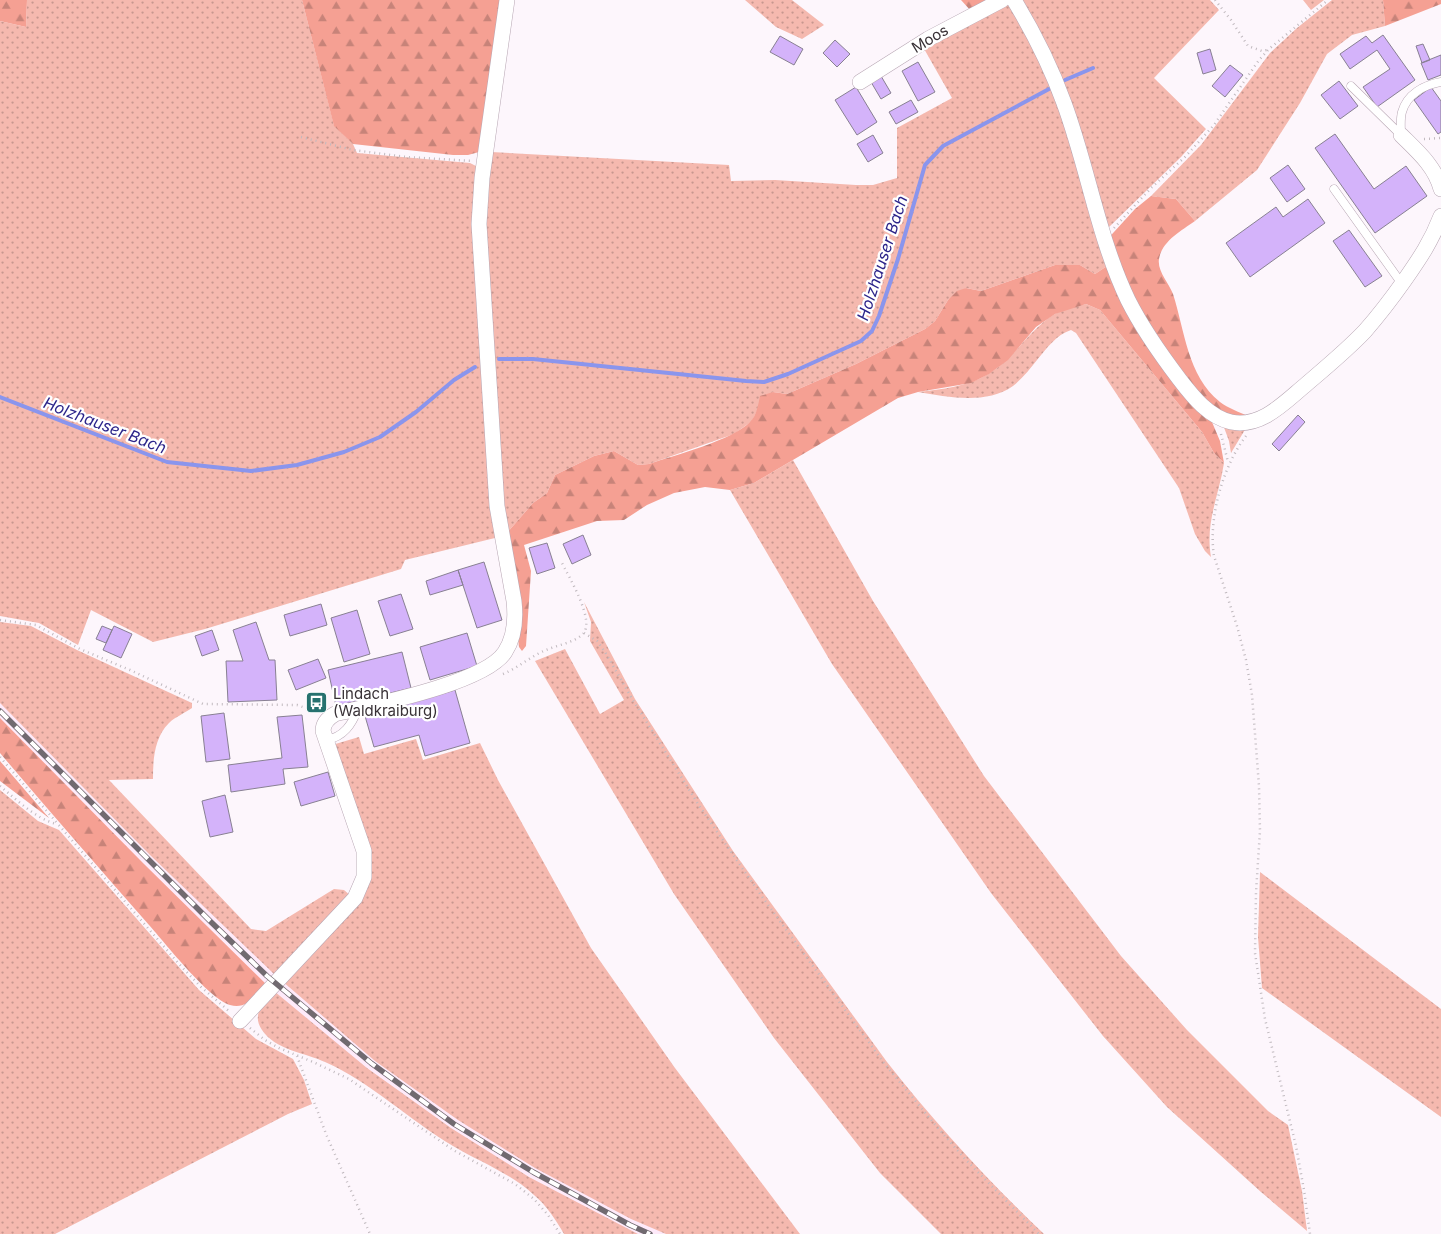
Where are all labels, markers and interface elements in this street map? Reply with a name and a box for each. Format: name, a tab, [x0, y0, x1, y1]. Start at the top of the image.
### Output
street label: Moos	[908, 20, 952, 57]
water label: Holzhauser Bach	[852, 193, 912, 323]
water label: Holzhauser Bach	[41, 392, 169, 458]
place label: Lindach (Waldkraiburg)	[333, 684, 438, 720]
bus stop icon: Lindach (Waldkraiburg)	[305, 691, 329, 715]

